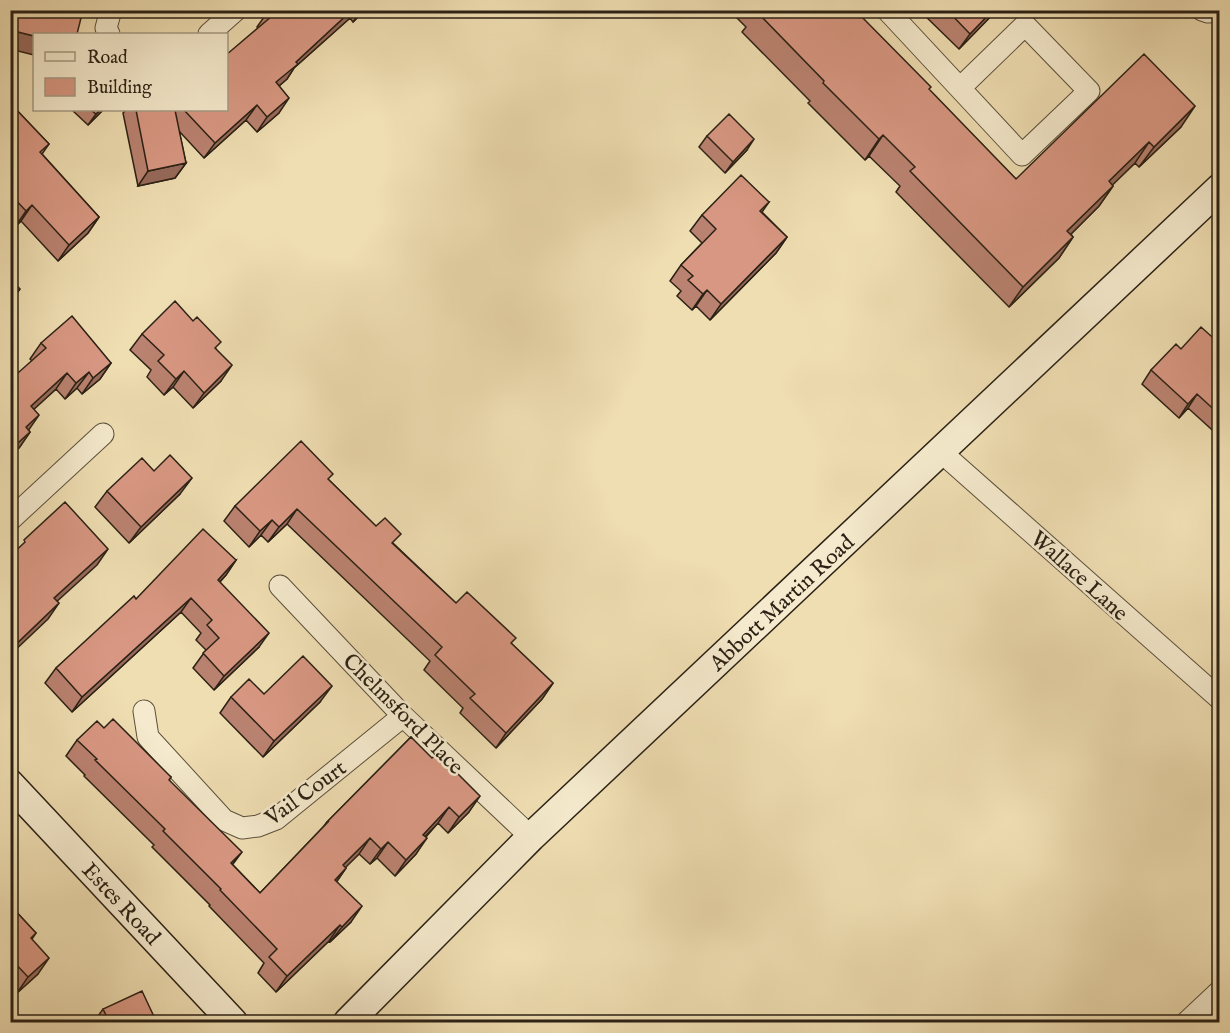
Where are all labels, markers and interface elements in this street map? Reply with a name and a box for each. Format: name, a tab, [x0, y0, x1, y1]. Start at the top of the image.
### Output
legend	[33, 33, 228, 111]
text: Road	[87, 47, 128, 70]
text: Building	[87, 77, 152, 100]
street label: Wallace Lane	[1024, 525, 1133, 628]
street label: Abbott Martin Road	[703, 529, 861, 679]
street label: Chelmsford Place	[336, 648, 469, 781]
street label: Vail Court	[259, 754, 353, 833]
street label: Estes Road	[75, 857, 166, 952]

